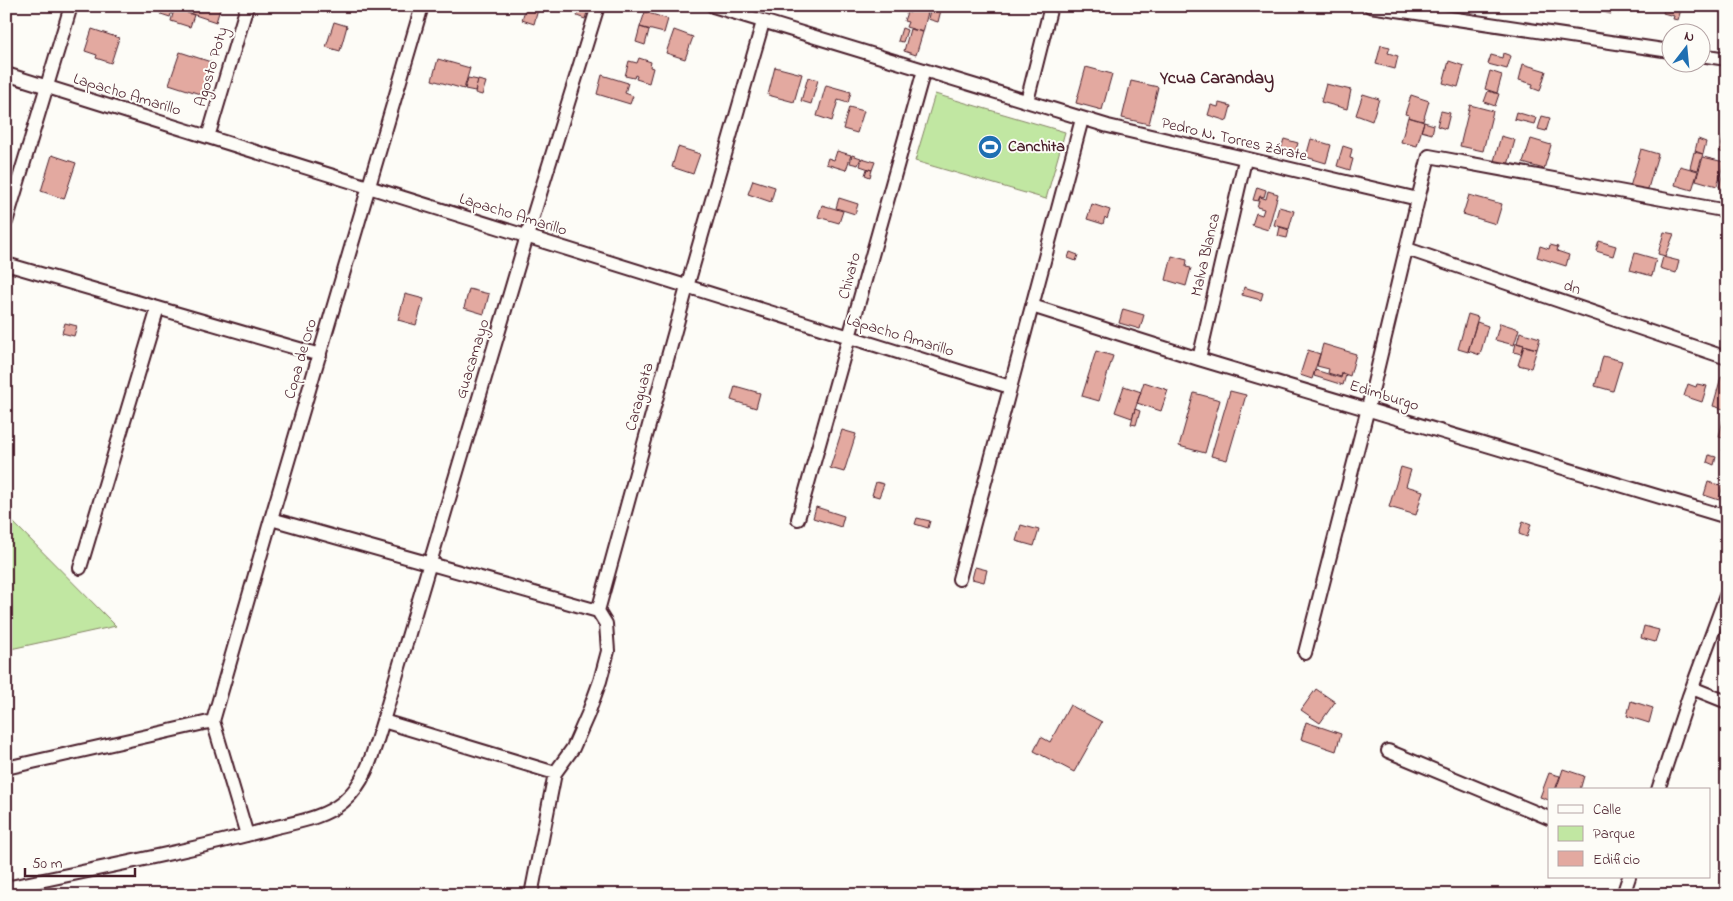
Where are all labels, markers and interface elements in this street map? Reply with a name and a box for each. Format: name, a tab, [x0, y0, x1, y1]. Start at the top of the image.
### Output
north arrow	[1660, 22, 1710, 72]
street label: Agosto Poty	[189, 24, 235, 110]
text: N	[1682, 26, 1697, 48]
district label: Ycua Caranday	[1159, 66, 1274, 93]
street label: Lapacho Amarillo	[70, 67, 184, 123]
street label: Pedro N. Torres Zárate	[1159, 112, 1310, 169]
sports icon: Canchita	[977, 134, 1003, 160]
place label: Canchita	[1008, 135, 1065, 159]
street label: Lapacho Amarillo	[456, 187, 570, 243]
street label: Malva Blanca	[1185, 211, 1227, 299]
street label: Chivato	[832, 250, 868, 302]
street label: dn	[1560, 274, 1584, 302]
street label: Lapacho Amarillo	[843, 308, 957, 364]
street label: Copa de Oro	[278, 316, 324, 402]
street label: Guacamayo	[449, 316, 497, 402]
street label: Caraguata	[619, 360, 661, 434]
street label: Edimburgo	[1346, 374, 1422, 418]
legend	[1548, 788, 1710, 878]
text: Calle	[1593, 799, 1621, 821]
text: Parque	[1593, 823, 1635, 845]
scale bar	[25, 846, 135, 878]
text: Edificio	[1593, 849, 1640, 871]
text: 50 m	[32, 853, 63, 875]

